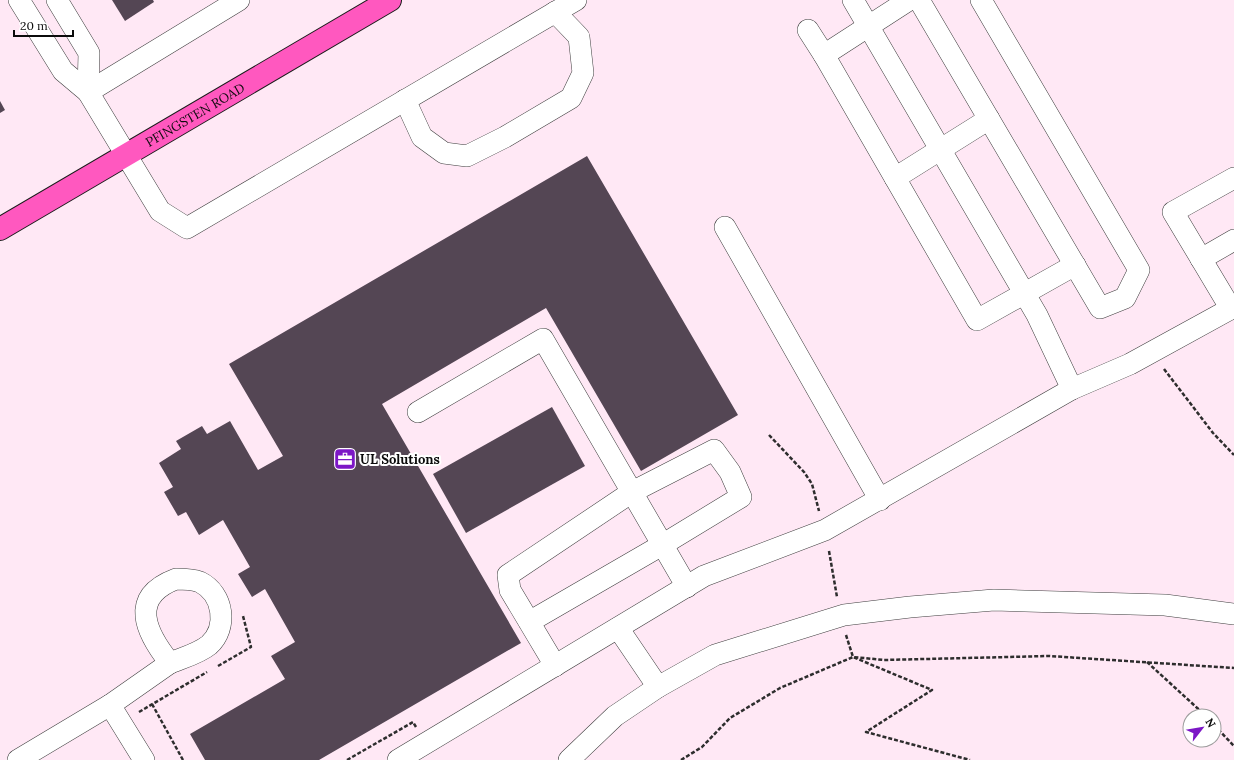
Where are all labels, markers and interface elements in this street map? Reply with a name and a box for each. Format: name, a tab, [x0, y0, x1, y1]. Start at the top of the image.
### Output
scale bar	[14, 12, 73, 38]
text: 20 m	[20, 18, 48, 33]
street label: PFINGSTEN ROAD	[142, 79, 248, 151]
office icon: UL Solutions	[332, 446, 358, 472]
place label: UL Solutions	[360, 451, 440, 468]
north arrow	[1182, 708, 1222, 748]
text: N	[1202, 716, 1219, 731]

